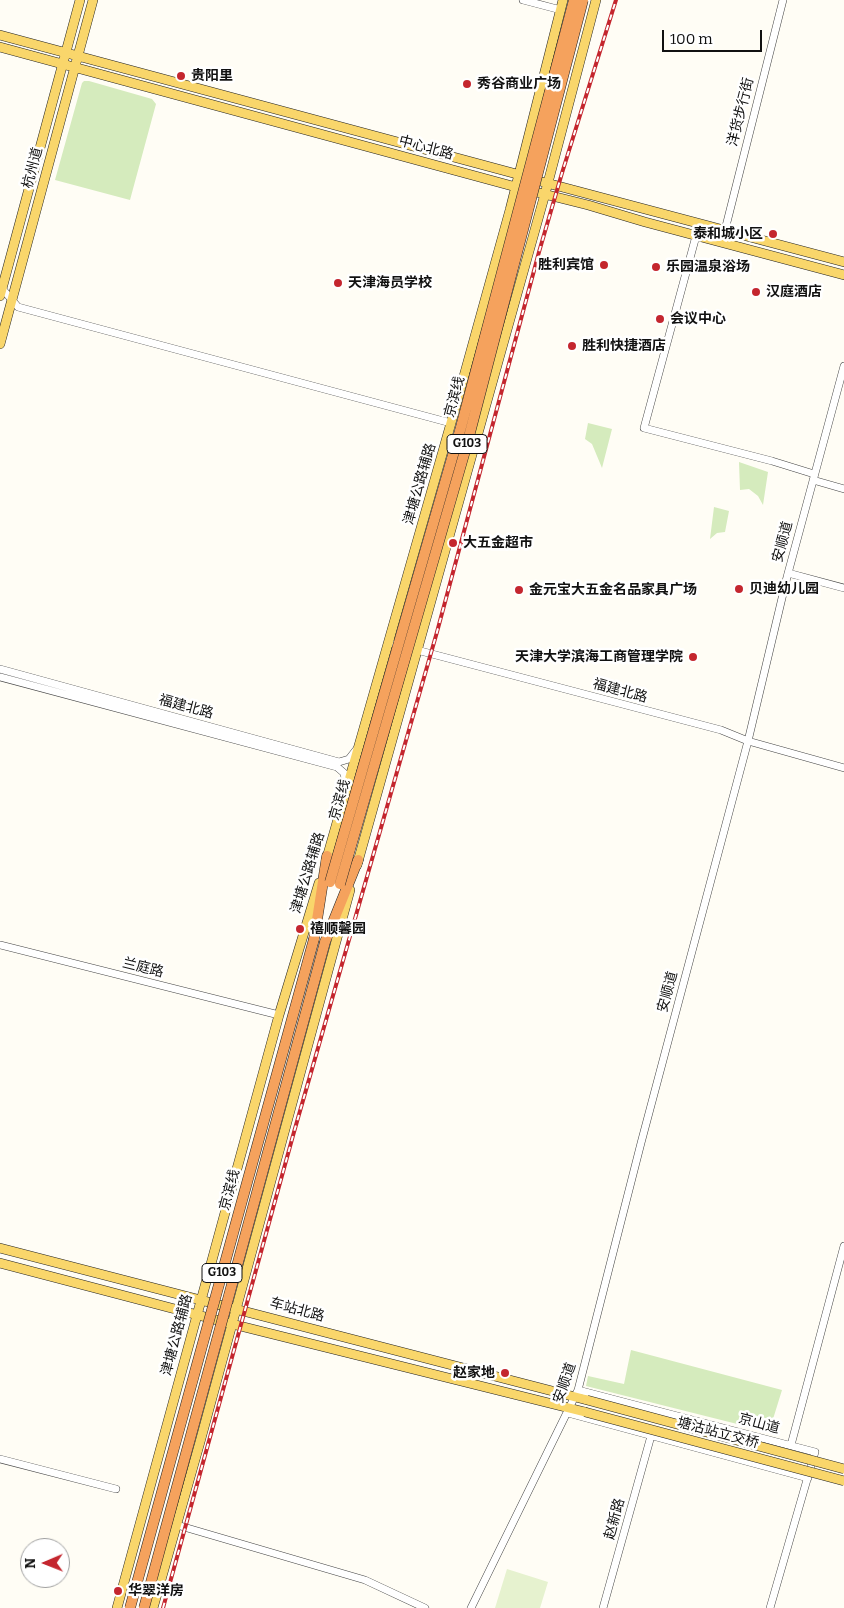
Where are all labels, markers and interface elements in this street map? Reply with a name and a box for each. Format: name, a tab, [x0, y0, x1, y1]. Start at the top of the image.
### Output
scale bar	[664, 20, 764, 52]
text: 100 m	[670, 30, 713, 48]
place label: 贵阳里	[191, 68, 233, 84]
marker: 贵阳里	[175, 70, 187, 82]
place label: 秀谷商业广场	[477, 76, 561, 92]
street label: 洋货步行街	[724, 76, 758, 148]
marker: 秀谷商业广场	[461, 78, 473, 90]
street label: 中心北路	[397, 133, 455, 163]
street label: 杭州道	[19, 146, 47, 190]
place label: 泰和城小区	[693, 226, 763, 242]
marker: 泰和城小区	[767, 228, 779, 240]
place label: 胜利宾馆	[538, 257, 594, 273]
marker: 胜利宾馆	[598, 259, 610, 271]
place label: 乐园温泉浴场	[666, 259, 750, 275]
marker: 乐园温泉浴场	[650, 261, 662, 273]
place label: 天津海员学校	[348, 275, 432, 291]
marker: 天津海员学校	[332, 277, 344, 289]
place label: 汉庭酒店	[766, 284, 822, 300]
marker: 汉庭酒店	[750, 286, 762, 298]
place label: 会议中心	[670, 311, 726, 327]
marker: 会议中心	[654, 313, 666, 325]
place label: 胜利快捷酒店	[582, 338, 666, 354]
marker: 胜利快捷酒店	[566, 340, 578, 352]
street label: 京滨线	[441, 375, 469, 419]
road number: G103	[447, 434, 487, 454]
street label: 津塘公路辅路	[400, 441, 440, 527]
street label: 安顺道	[769, 520, 797, 564]
place label: 大五金超市	[463, 535, 533, 551]
marker: 大五金超市	[447, 537, 459, 549]
place label: 贝迪幼儿园	[749, 581, 819, 597]
place label: 金元宝大五金名品家具广场	[529, 582, 697, 598]
marker: 贝迪幼儿园	[733, 583, 745, 595]
marker: 金元宝大五金名品家具广场	[513, 584, 525, 596]
place label: 天津大学滨海工商管理学院	[515, 649, 683, 665]
marker: 天津大学滨海工商管理学院	[687, 651, 699, 663]
street label: 福建北路	[591, 676, 649, 706]
street label: 福建北路	[157, 692, 215, 722]
street label: 京滨线	[326, 777, 354, 823]
street label: 津塘公路辅路	[288, 830, 328, 916]
place label: 禧顺馨园	[310, 921, 366, 937]
marker: 禧顺馨园	[294, 923, 306, 935]
street label: 兰庭路	[121, 955, 165, 981]
street label: 安顺道	[654, 970, 682, 1014]
street label: 京滨线	[216, 1168, 244, 1212]
road number: G103	[202, 1264, 242, 1282]
street label: 津塘公路辅路	[158, 1292, 196, 1378]
street label: 车站北路	[268, 1295, 326, 1325]
street label: 安顺道	[550, 1360, 580, 1406]
place label: 赵家地	[453, 1365, 495, 1381]
marker: 赵家地	[499, 1367, 511, 1379]
street label: 京山道	[737, 1410, 781, 1438]
street label: 塘沽站立交桥	[675, 1414, 761, 1452]
street label: 赵新路	[601, 1497, 629, 1541]
north arrow	[20, 1538, 70, 1588]
text: N	[22, 1558, 39, 1569]
place label: 华翠洋房	[128, 1583, 184, 1599]
marker: 华翠洋房	[112, 1585, 124, 1597]

